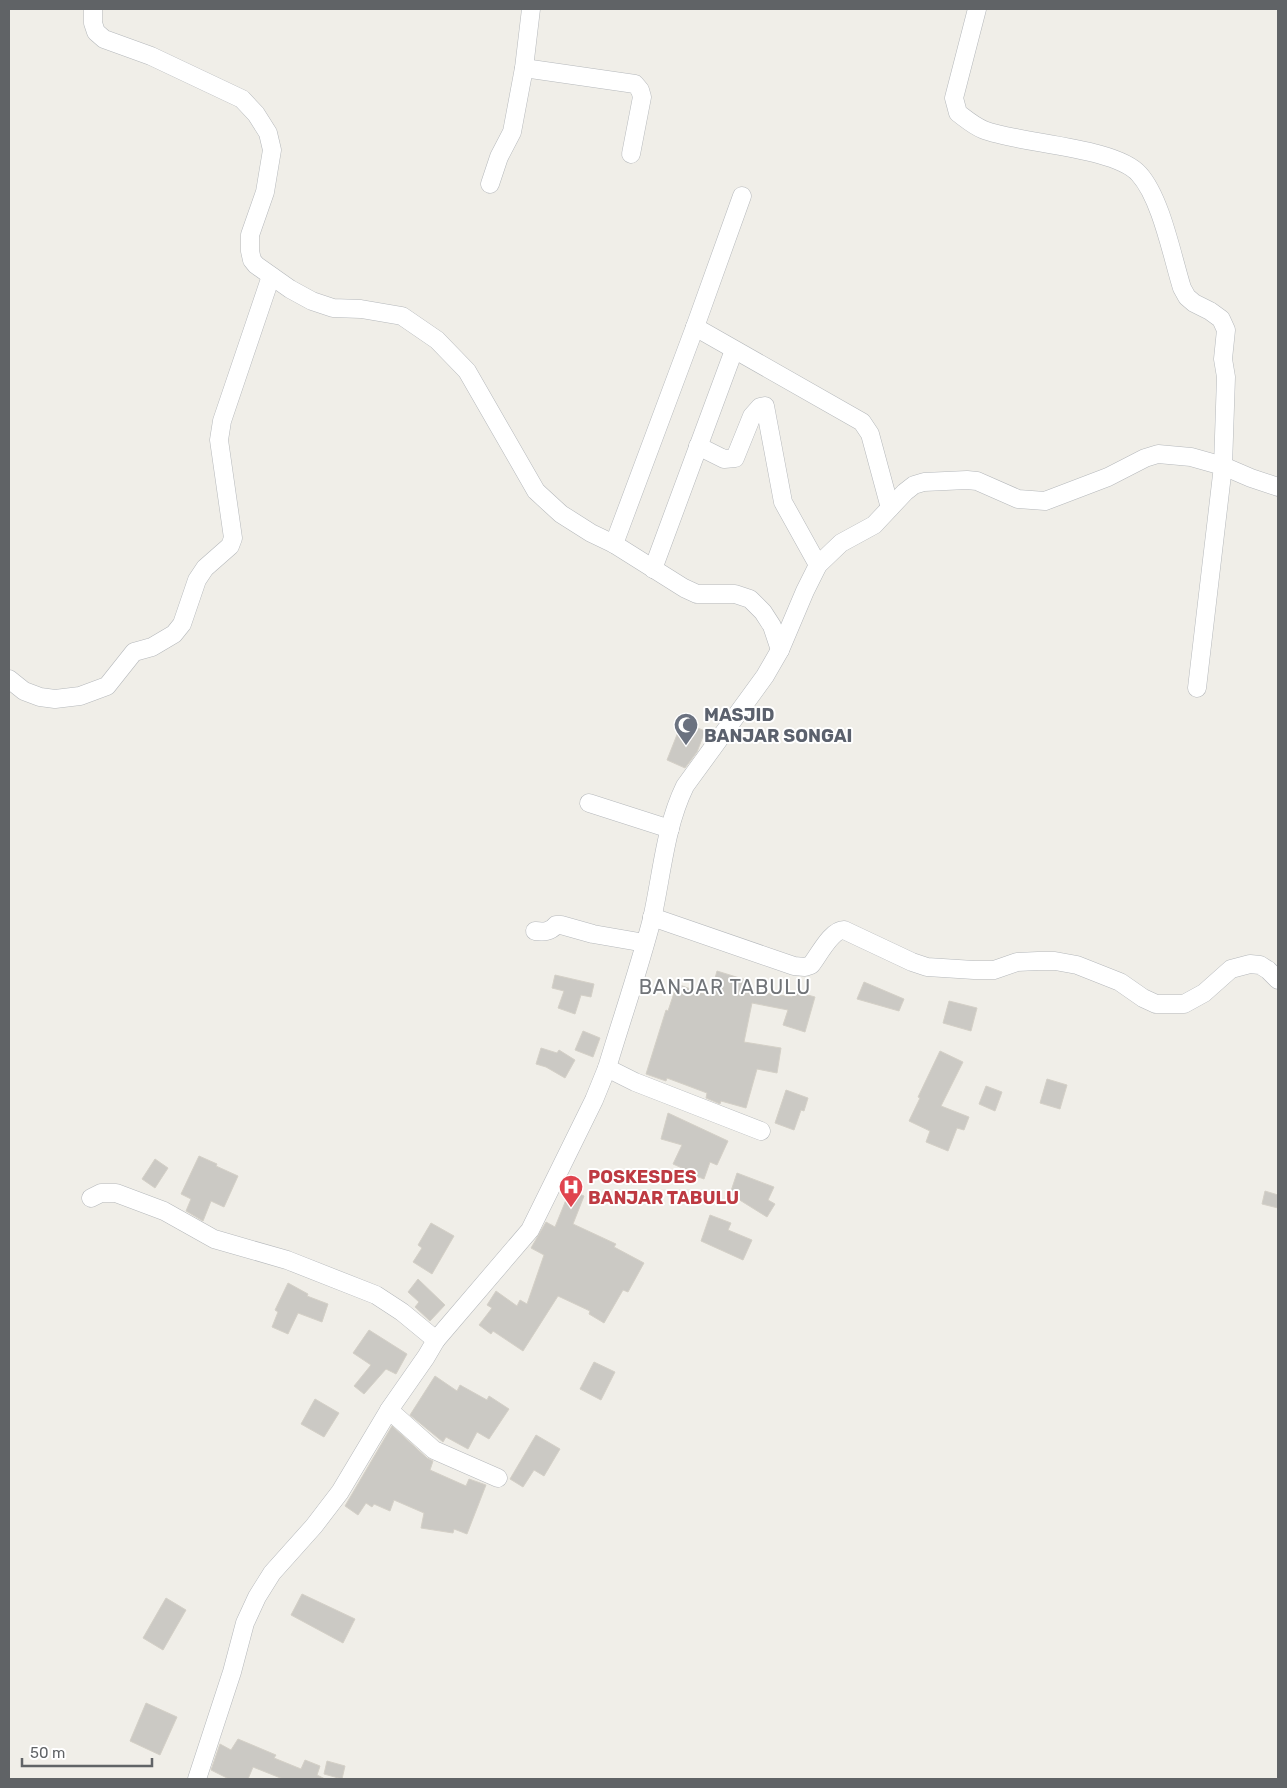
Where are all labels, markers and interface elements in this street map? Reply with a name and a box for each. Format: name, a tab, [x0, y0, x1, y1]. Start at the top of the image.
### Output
place label: MASJID BANJAR SONGAI	[704, 704, 852, 747]
mosque icon: MASJID BANJAR SONGAI	[673, 712, 699, 746]
district label: BANJAR TABULU	[639, 975, 811, 999]
place label: POSKESDES BANJAR TABULU	[588, 1166, 739, 1209]
hospital icon: POSKESDES BANJAR TABULU	[558, 1174, 584, 1208]
scale bar	[22, 1736, 152, 1768]
text: 50 m	[30, 1744, 65, 1762]

